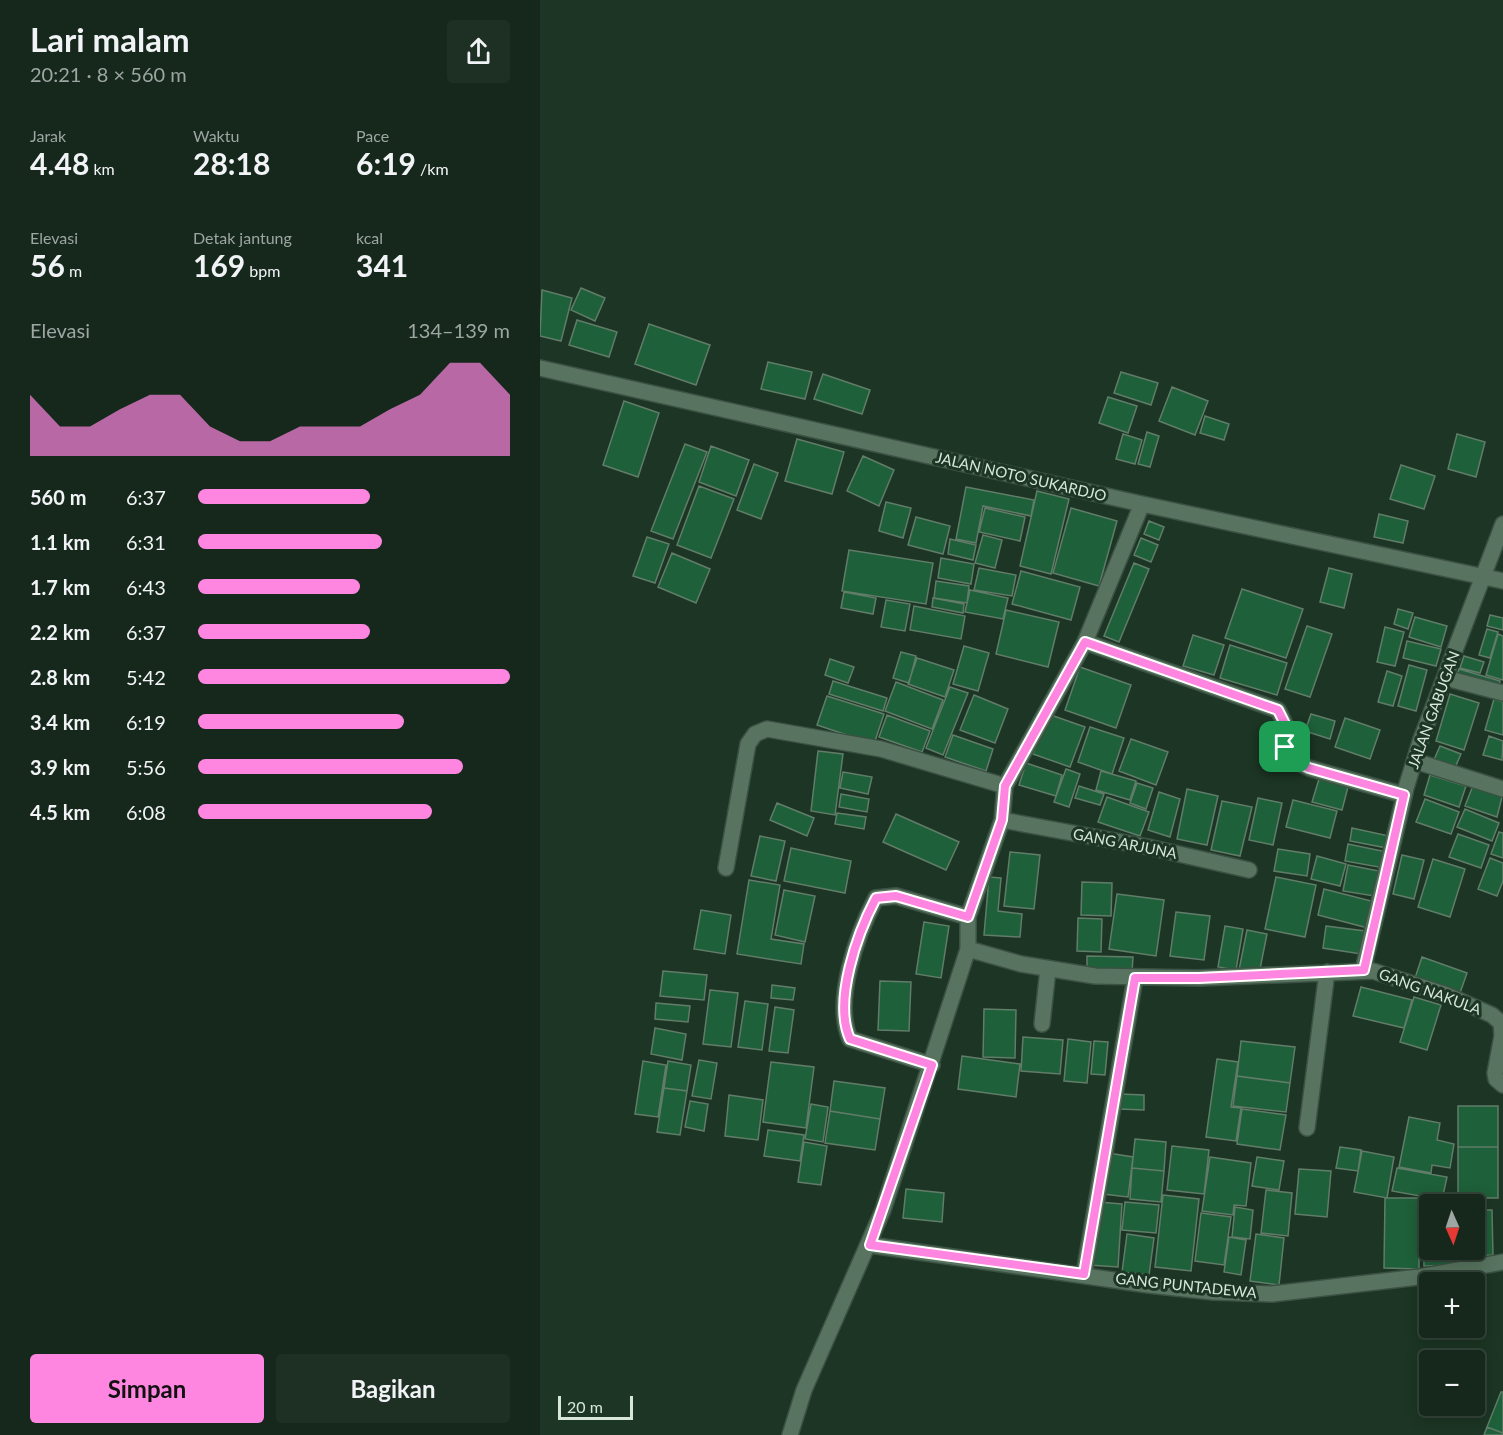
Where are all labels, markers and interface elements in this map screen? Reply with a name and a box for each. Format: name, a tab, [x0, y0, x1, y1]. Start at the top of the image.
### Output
text: Lari malam	[30, 19, 190, 59]
button: share	[447, 20, 510, 83]
text: 20:21 · 8 × 560 m	[30, 62, 187, 86]
text: Jarak	[30, 126, 66, 145]
text: Waktu	[193, 126, 239, 145]
text: Pace	[356, 126, 389, 145]
text: 4.48	[30, 145, 89, 181]
text: 28:18	[193, 145, 270, 181]
text: 6:19	[356, 145, 416, 181]
text: km	[89, 159, 115, 178]
text: /km	[416, 159, 449, 178]
text: Elevasi	[30, 228, 78, 247]
text: Detak jantung	[193, 228, 292, 247]
text: kcal	[356, 228, 383, 247]
text: 56	[30, 247, 65, 283]
text: 169	[193, 247, 245, 283]
text: 341	[356, 247, 408, 283]
text: m	[65, 261, 82, 280]
text: bpm	[245, 261, 280, 280]
text: Elevasi	[30, 318, 90, 342]
text: 134–139 m	[407, 318, 510, 342]
street label: JALAN NOTO SUKARDJO	[934, 448, 1108, 504]
text: 560 m	[30, 485, 86, 509]
text: 6:37	[126, 485, 166, 509]
text: 1.1 km	[30, 530, 90, 554]
text: 6:31	[126, 530, 166, 554]
text: 1.7 km	[30, 575, 90, 599]
text: 6:43	[126, 575, 166, 599]
text: 2.2 km	[30, 620, 90, 644]
text: 6:37	[126, 620, 166, 644]
street label: JALAN GABUGAN	[1403, 648, 1463, 771]
text: 2.8 km	[30, 665, 90, 689]
text: 5:42	[126, 665, 166, 689]
text: 3.4 km	[30, 710, 90, 734]
text: 6:19	[126, 710, 166, 734]
pin	[1259, 721, 1310, 772]
icon: arrive	[1268, 730, 1301, 763]
text: 3.9 km	[30, 755, 90, 779]
text: 5:56	[126, 755, 166, 779]
text: 4.5 km	[30, 800, 90, 824]
text: 6:08	[126, 800, 166, 824]
street label: GANG ARJUNA	[1072, 824, 1179, 862]
street label: GANG NAKULA	[1377, 964, 1485, 1018]
north arrow	[1419, 1194, 1485, 1260]
map controls	[1419, 1194, 1485, 1416]
street label: GANG PUNTADEWA	[1115, 1269, 1258, 1301]
button: +	[1419, 1272, 1485, 1338]
button: −	[1419, 1350, 1485, 1416]
button: Simpan	[30, 1354, 264, 1423]
button: Bagikan	[276, 1354, 510, 1423]
scale bar	[558, 1393, 633, 1420]
text: 20 m	[567, 1397, 603, 1416]

